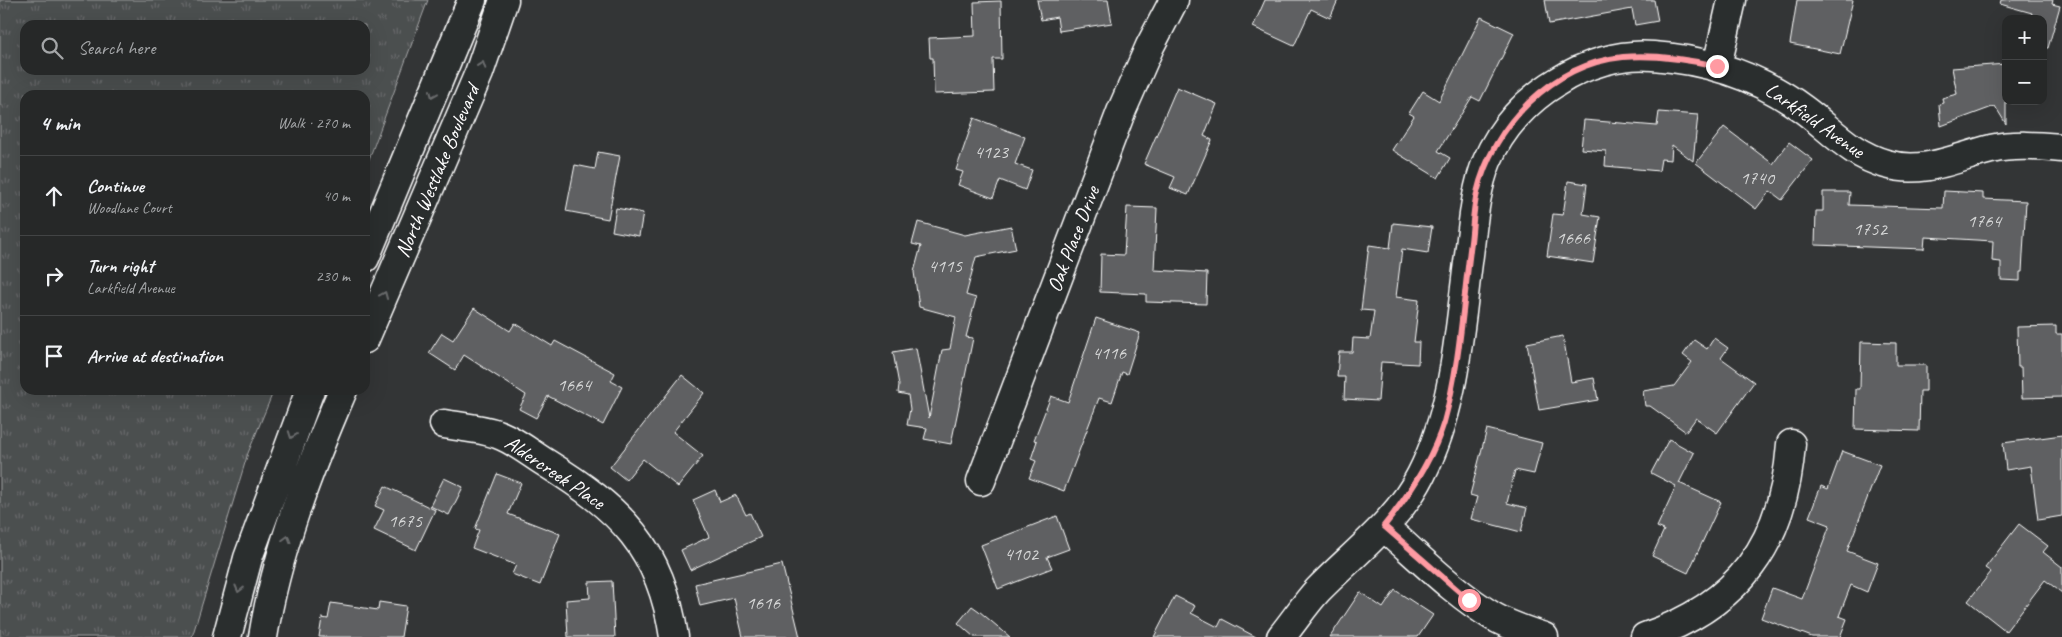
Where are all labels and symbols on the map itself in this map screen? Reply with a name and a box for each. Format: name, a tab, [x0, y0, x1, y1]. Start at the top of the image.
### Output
route end	[1706, 55, 1729, 78]
one-way arrow	[476, 61, 486, 69]
street label: Larkfield Avenue	[1760, 76, 1871, 164]
street label: North Westlake Boulevard	[389, 77, 487, 261]
one-way arrow	[429, 89, 439, 97]
house number: 4123	[974, 140, 1010, 164]
house number: 1740	[1740, 166, 1776, 190]
street label: Oak Place Drive	[1041, 181, 1105, 296]
house number: 1764	[1967, 209, 2004, 233]
house number: 1752	[1853, 217, 1889, 241]
house number: 1666	[1556, 226, 1592, 250]
house number: 4115	[928, 254, 964, 278]
one-way arrow	[378, 291, 389, 300]
house number: 4116	[1092, 341, 1128, 365]
house number: 1664	[557, 373, 594, 397]
street label: Aldercreek Place	[500, 429, 611, 516]
one-way arrow	[288, 430, 298, 439]
house number: 1675	[388, 509, 424, 533]
one-way arrow	[282, 535, 292, 544]
house number: 4102	[1004, 542, 1040, 566]
one-way arrow	[235, 584, 245, 592]
route start	[1458, 589, 1481, 612]
house number: 1616	[746, 591, 782, 615]

